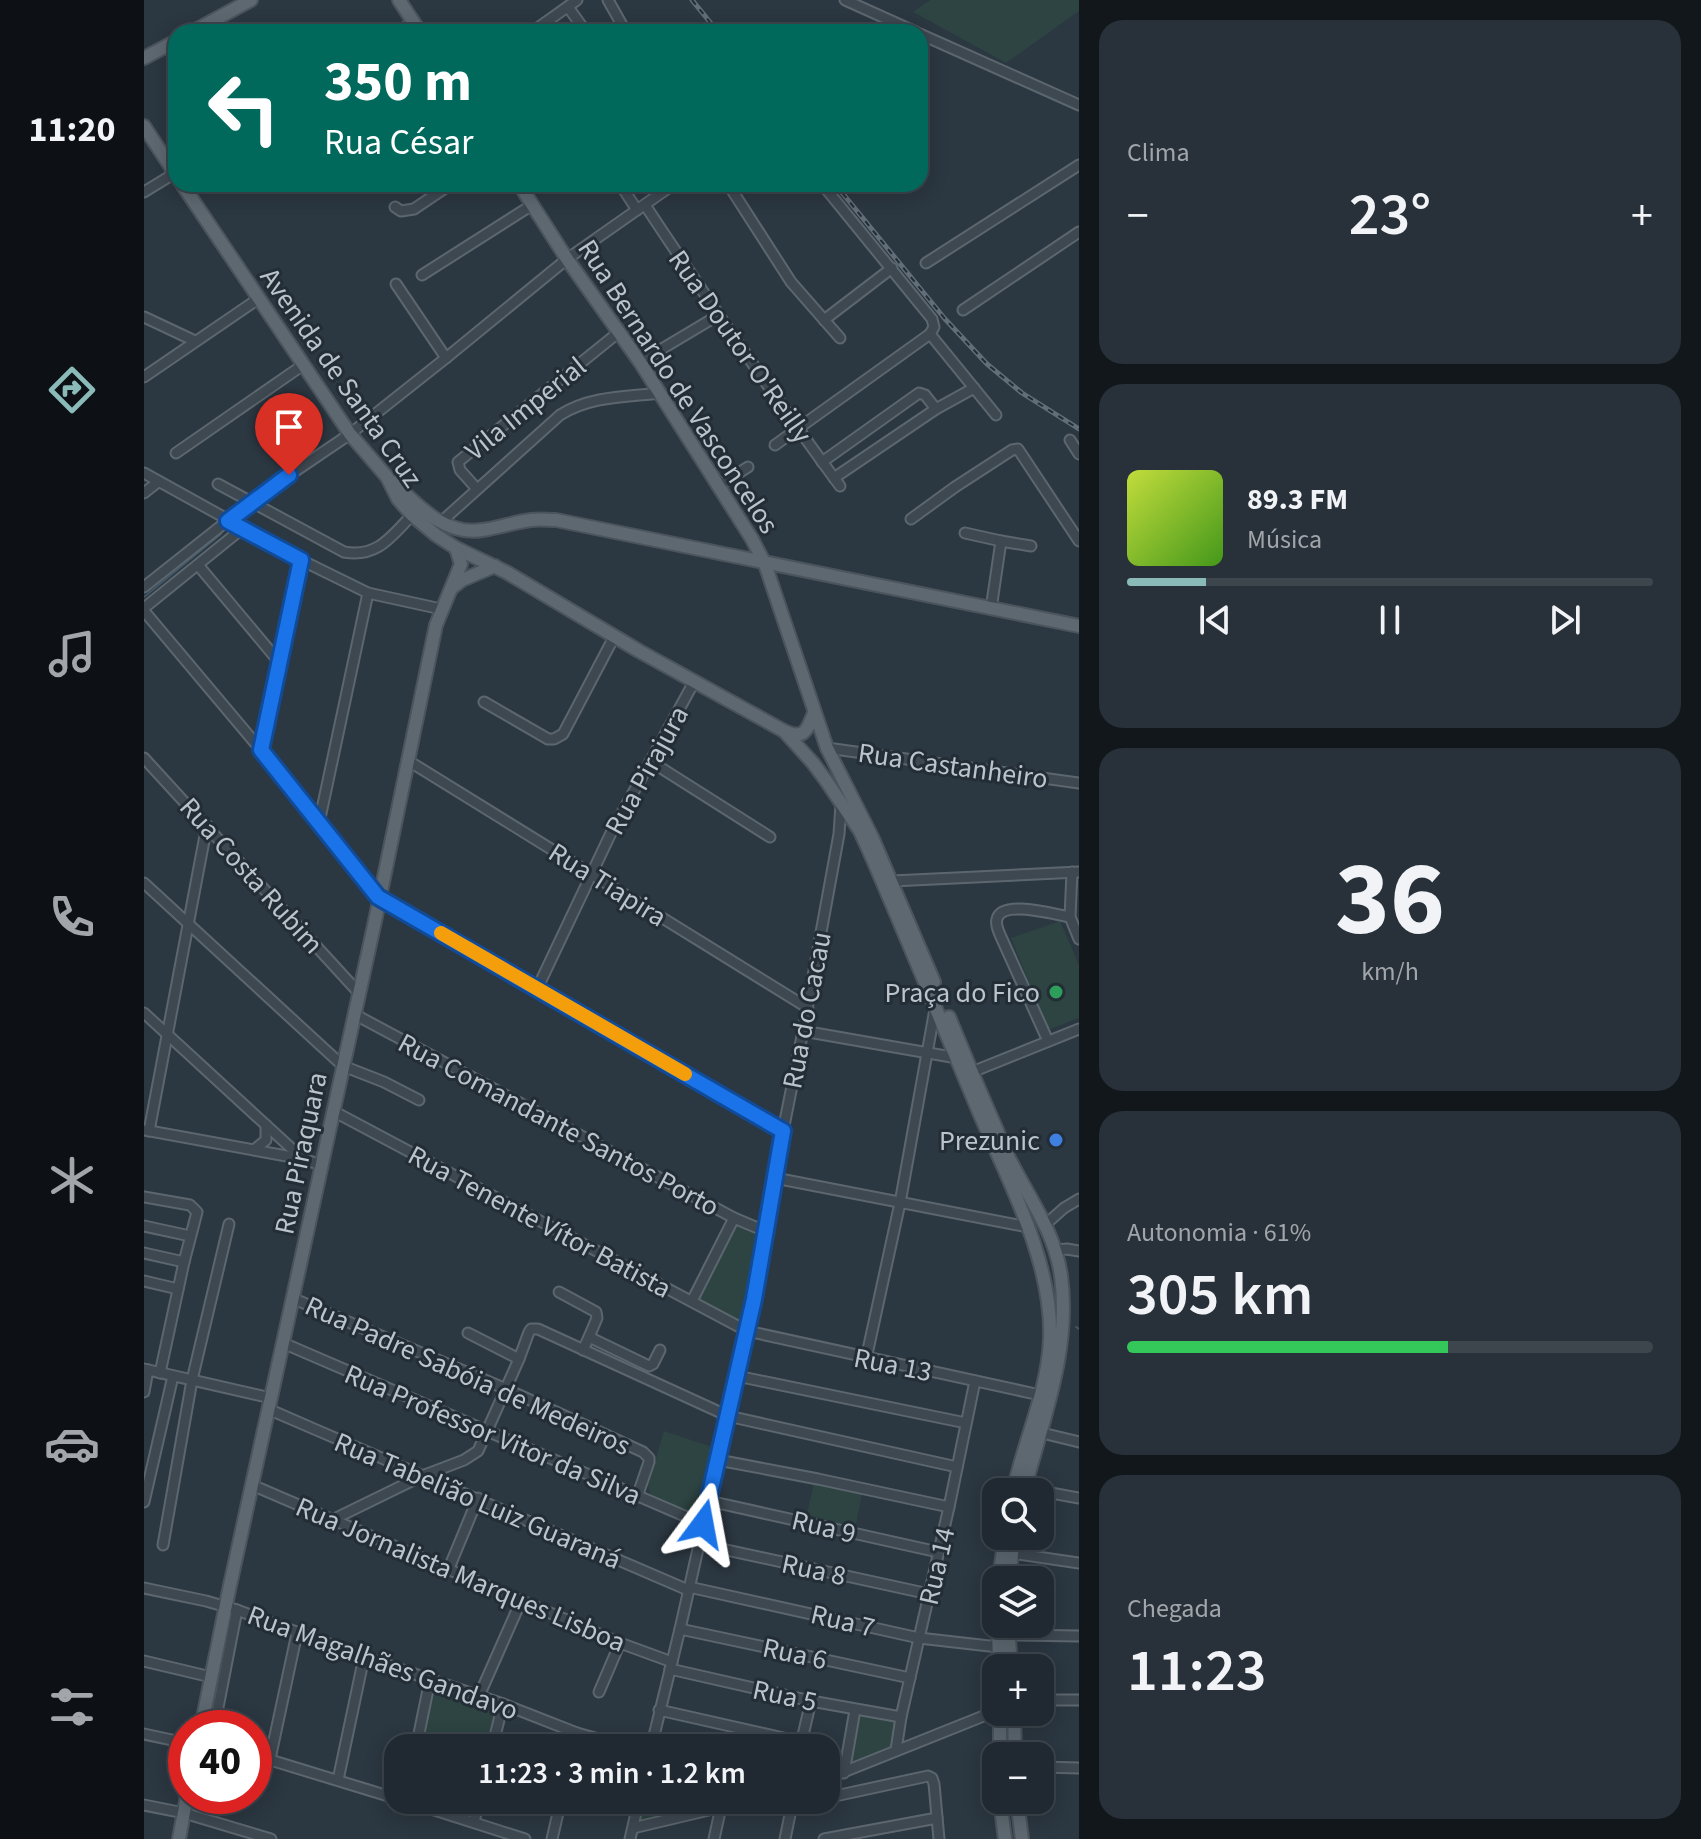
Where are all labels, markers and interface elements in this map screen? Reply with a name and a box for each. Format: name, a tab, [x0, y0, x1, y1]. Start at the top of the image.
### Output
text: 350 m	[324, 43, 472, 122]
icon: left	[192, 56, 296, 160]
text: 11:20	[29, 104, 115, 155]
text: Rua César	[324, 117, 474, 168]
text: Clima	[1127, 134, 1190, 171]
text: 23°	[1349, 173, 1431, 258]
text: −	[1127, 185, 1149, 248]
text: +	[1631, 185, 1653, 248]
street label: Rua Bernardo de Vasconcelos	[568, 232, 788, 541]
street label: Rua Doutor O'Reilly	[659, 242, 822, 451]
street label: Avenida de Santa Cruz	[250, 260, 432, 496]
street label: Vila Imperial	[456, 347, 595, 470]
icon: directions	[44, 362, 100, 418]
pin	[255, 393, 323, 475]
icon: arrive	[267, 405, 311, 449]
text: 89.3 FM	[1247, 478, 1348, 521]
text: Música	[1247, 521, 1322, 558]
icon: previous	[1193, 598, 1237, 642]
icon: pause	[1368, 598, 1412, 642]
icon: next	[1543, 598, 1587, 642]
icon: music	[44, 626, 100, 682]
street label: Rua Pirajura	[595, 699, 699, 842]
street label: Rua Castanheiro	[855, 733, 1050, 799]
street label: Rua Costa Rubim	[170, 789, 333, 963]
text: 36	[1335, 827, 1445, 975]
street label: Rua Tiapira	[541, 833, 674, 937]
icon: phone	[44, 889, 100, 945]
street label: Rua do Cacau	[772, 928, 842, 1092]
text: km/h	[1361, 953, 1419, 990]
place label: Praça do Fico	[884, 973, 1040, 1013]
marker: Praça do Fico	[1047, 983, 1065, 1001]
street label: Rua Comandante Santos Porto	[391, 1023, 726, 1227]
street label: Rua Piraquara	[264, 1068, 338, 1238]
place label: Prezunic	[939, 1121, 1040, 1161]
marker: Prezunic	[1047, 1131, 1065, 1149]
street label: Rua Tenente Vítor Batista	[401, 1135, 678, 1308]
icon: climate	[44, 1152, 100, 1208]
text: Autonomia · 61%	[1127, 1214, 1311, 1251]
text: 305 km	[1127, 1253, 1313, 1338]
street label: Rua Padre Sabóia de Medeiros	[299, 1286, 637, 1466]
street label: Rua 13	[850, 1338, 935, 1392]
street label: Rua Professor Vitor da Silva	[338, 1354, 647, 1516]
icon: car	[44, 1416, 100, 1472]
street label: Rua Tabelião Luiz Guaraná	[328, 1422, 627, 1580]
map controls	[982, 1478, 1054, 1814]
button: search	[982, 1478, 1054, 1550]
position arrow	[661, 1482, 745, 1566]
street label: Rua Jornalista Marques Lisboa	[289, 1487, 632, 1663]
street label: Rua 9	[788, 1500, 860, 1554]
street label: Rua 14	[909, 1523, 965, 1609]
street label: Rua 8	[778, 1544, 850, 1596]
button: layers	[982, 1566, 1054, 1638]
text: Chegada	[1127, 1590, 1222, 1627]
street label: Rua 7	[807, 1594, 879, 1648]
street label: Rua Magalhães Gandavo	[242, 1595, 524, 1731]
street label: Rua 6	[759, 1628, 831, 1680]
text: 11:23	[1127, 1629, 1267, 1714]
button: +	[982, 1654, 1054, 1726]
street label: Rua 5	[749, 1670, 821, 1722]
icon: filters	[44, 1679, 100, 1735]
speed limit sign: 40	[168, 1710, 272, 1814]
button: −	[982, 1742, 1054, 1814]
text: 11:23 · 3 min · 1.2 km	[478, 1752, 746, 1795]

